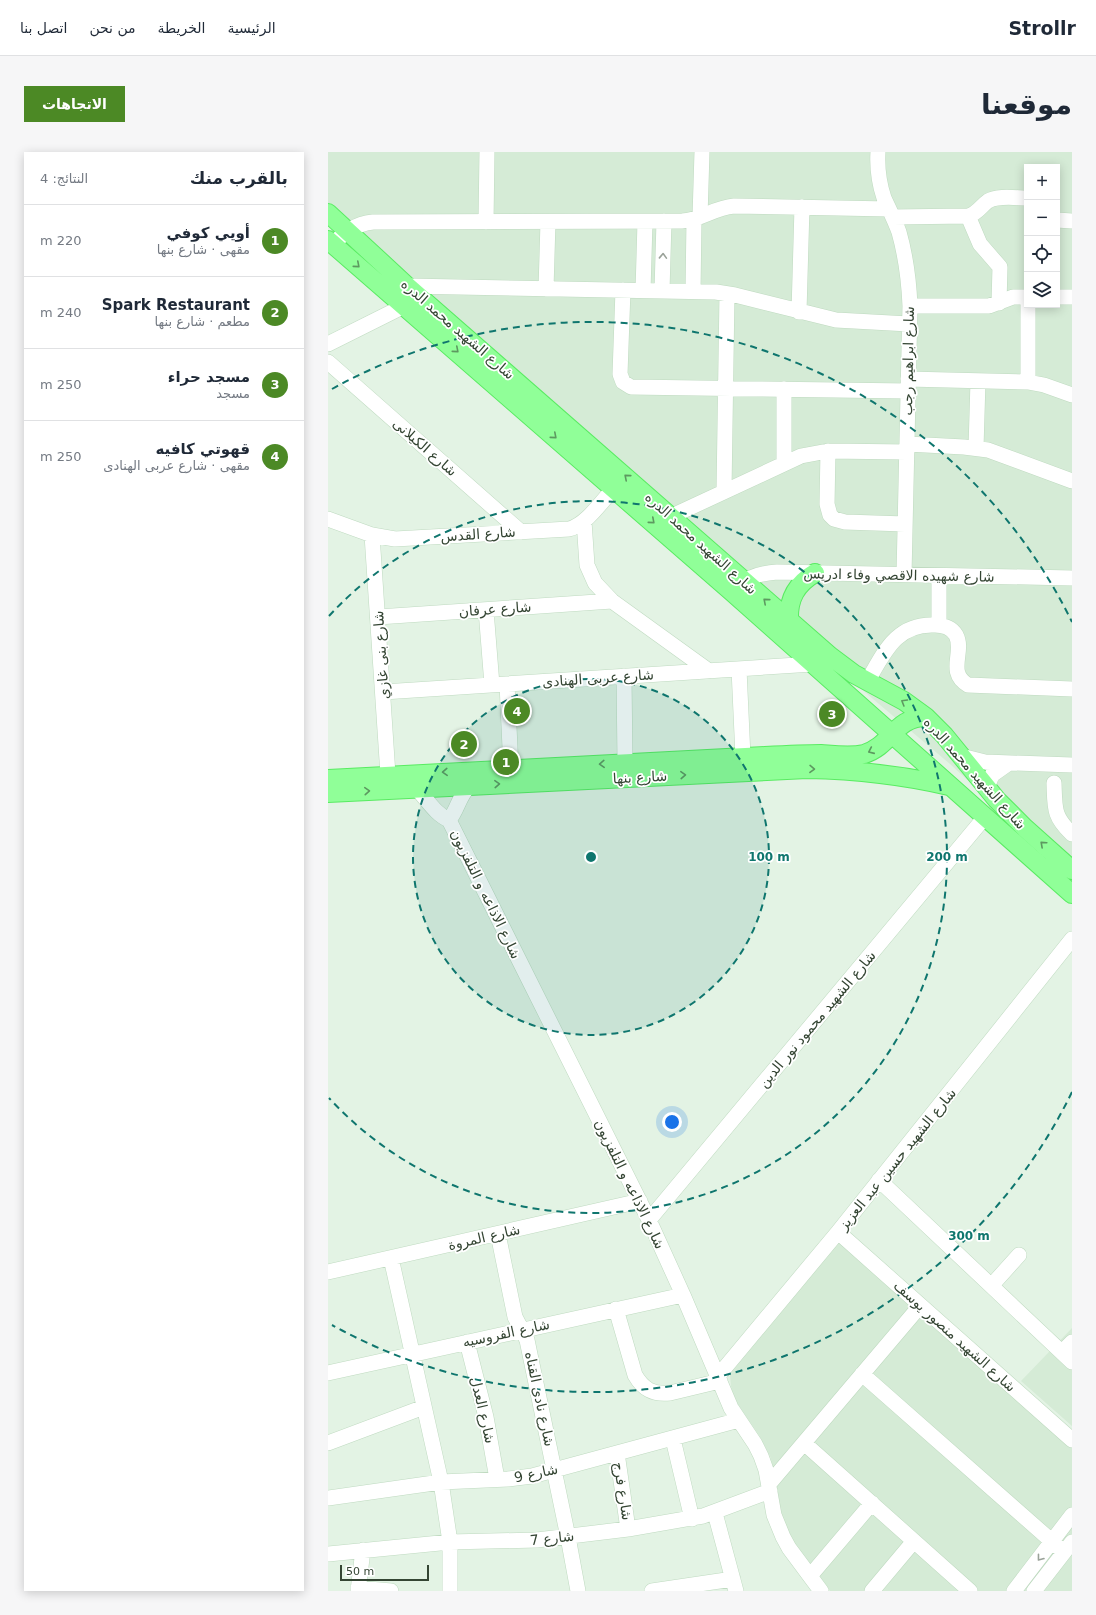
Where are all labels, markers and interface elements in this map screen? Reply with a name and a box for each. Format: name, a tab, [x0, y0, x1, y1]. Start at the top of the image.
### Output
text: Strollr	[1008, 17, 1076, 39]
text: اتصل بنا	[20, 20, 67, 36]
text: من نحن	[89, 20, 136, 36]
text: الخريطة	[158, 20, 205, 36]
text: الرئيسية	[227, 20, 276, 36]
button: الاتجاهات	[24, 86, 125, 122]
text: موقعنا	[981, 88, 1072, 121]
map controls	[1024, 164, 1060, 308]
button: +	[1024, 164, 1060, 200]
text: بالقرب منك	[190, 168, 288, 188]
text: النتائج: 4	[40, 171, 88, 186]
button: −	[1024, 200, 1060, 236]
text: أويي كوفي	[166, 224, 250, 242]
text: 220 m	[40, 233, 82, 248]
text: 1	[270, 233, 280, 248]
button: locate	[1024, 236, 1060, 272]
text: مقهى · شارع بنها	[157, 242, 250, 257]
one-way arrow	[659, 253, 667, 259]
one-way arrow	[353, 261, 360, 268]
button: layers	[1024, 272, 1060, 308]
street label: شارع الشهيد محمد الدره	[397, 275, 518, 383]
text: Spark Restaurant	[102, 296, 250, 314]
text: 240 m	[40, 305, 82, 320]
text: 2	[270, 305, 280, 320]
street label: شارع ابراهيم رجب	[899, 306, 918, 416]
text: مطعم · شارع بنها	[155, 314, 250, 329]
one-way arrow	[451, 346, 458, 353]
text: مسجد حراء	[168, 368, 250, 386]
text: 250 m	[40, 377, 82, 392]
text: 3	[270, 377, 280, 392]
text: مسجد	[216, 386, 250, 401]
street label: شارع الكيلانى	[389, 415, 460, 480]
one-way arrow	[549, 431, 556, 438]
text: قهوتي كافيه	[155, 440, 250, 458]
text: 250 m	[40, 449, 82, 464]
text: 4	[270, 449, 280, 464]
text: مقهى · شارع عربى الهنادى	[103, 458, 250, 473]
one-way arrow	[624, 474, 632, 481]
street label: شارع الشهيد محمد الدره	[641, 489, 760, 598]
one-way arrow	[647, 517, 654, 524]
street label: شارع القدس	[440, 523, 516, 546]
street label: شارع شهيده الاقصي وفاء ادريس	[803, 565, 995, 586]
street label: شارع عرفان	[458, 598, 532, 621]
one-way arrow	[763, 598, 771, 605]
street label: شارع بنى غازي	[370, 610, 393, 700]
street label: شارع عربى الهنادى	[542, 666, 654, 691]
pin: 4	[504, 696, 530, 726]
pin: 3	[819, 699, 845, 729]
one-way arrow	[901, 699, 908, 706]
street label: شارع الشهيد محمد الدره	[920, 714, 1029, 833]
pin: 2	[451, 729, 477, 759]
one-way arrow	[868, 746, 875, 754]
pin: 1	[493, 747, 519, 777]
one-way arrow	[599, 760, 605, 768]
one-way arrow	[809, 765, 815, 774]
one-way arrow	[442, 768, 448, 777]
street label: شارع بنها	[612, 768, 668, 787]
one-way arrow	[680, 771, 686, 779]
one-way arrow	[494, 780, 500, 789]
one-way arrow	[364, 786, 370, 795]
street label: شارع الاذاعه و التلفزيون	[447, 827, 524, 962]
one-way arrow	[1040, 841, 1048, 849]
centre of rings	[584, 850, 598, 864]
text: 100 m	[748, 850, 790, 864]
text: 200 m	[926, 850, 968, 864]
street label: شارع الشهيد محمود نور الدين	[755, 947, 880, 1091]
street label: شارع الشهيد حسين عبد العزيز	[834, 1085, 960, 1235]
your location	[662, 1112, 682, 1132]
street label: شارع الاذاعه و التلفزيون	[591, 1117, 668, 1252]
street label: شارع المروة	[446, 1221, 522, 1254]
text: 300 m	[948, 1229, 990, 1243]
street label: شارع الشهيد منصور يوسف	[890, 1277, 1019, 1396]
street label: شارع الفروسيه	[461, 1316, 551, 1351]
street label: شارع نادى القناه	[521, 1350, 558, 1448]
street label: شارع العدل	[467, 1375, 498, 1445]
street label: شارع 9	[513, 1461, 560, 1486]
street label: شارع فرج	[609, 1461, 636, 1522]
street label: شارع 7	[529, 1528, 575, 1549]
one-way arrow	[1038, 1553, 1045, 1560]
scale bar	[340, 1563, 429, 1582]
text: 50 m	[346, 1565, 374, 1578]

